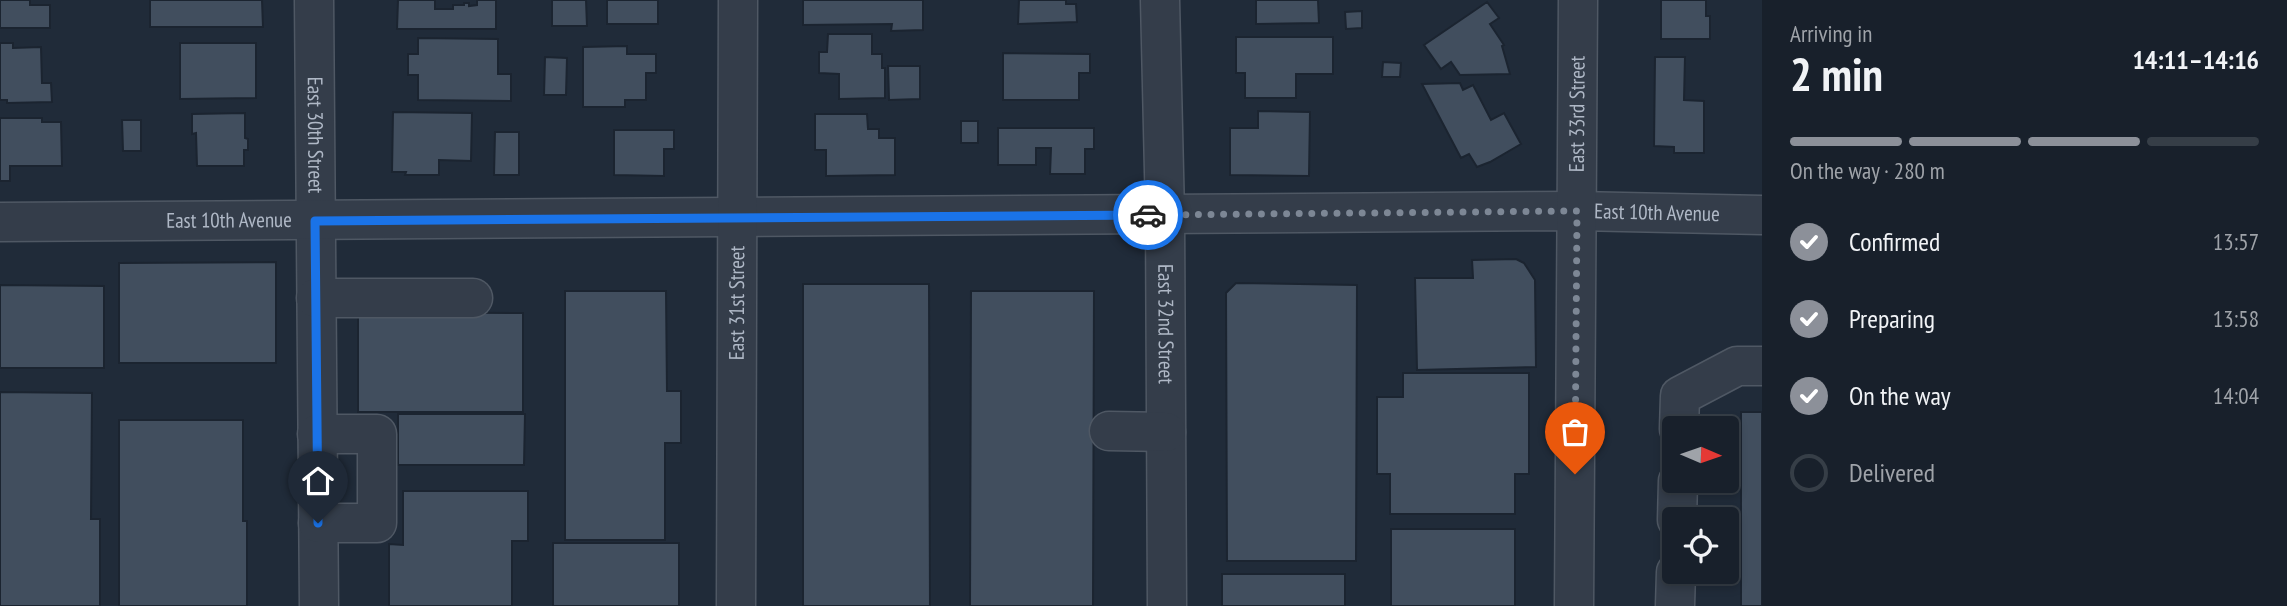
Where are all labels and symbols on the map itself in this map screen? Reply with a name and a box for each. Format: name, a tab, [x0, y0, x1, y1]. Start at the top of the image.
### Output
street label: East 33rd Street	[1563, 55, 1591, 172]
street label: East 30th Street	[302, 77, 330, 194]
courier	[1113, 180, 1183, 250]
street label: East 10th Avenue	[1594, 197, 1720, 227]
street label: East 10th Avenue	[166, 206, 292, 234]
street label: East 31st Street	[723, 245, 750, 360]
street label: East 32nd Street	[1152, 264, 1180, 384]
pin	[1545, 402, 1605, 474]
north arrow	[1662, 416, 1740, 494]
pin	[288, 451, 348, 523]

